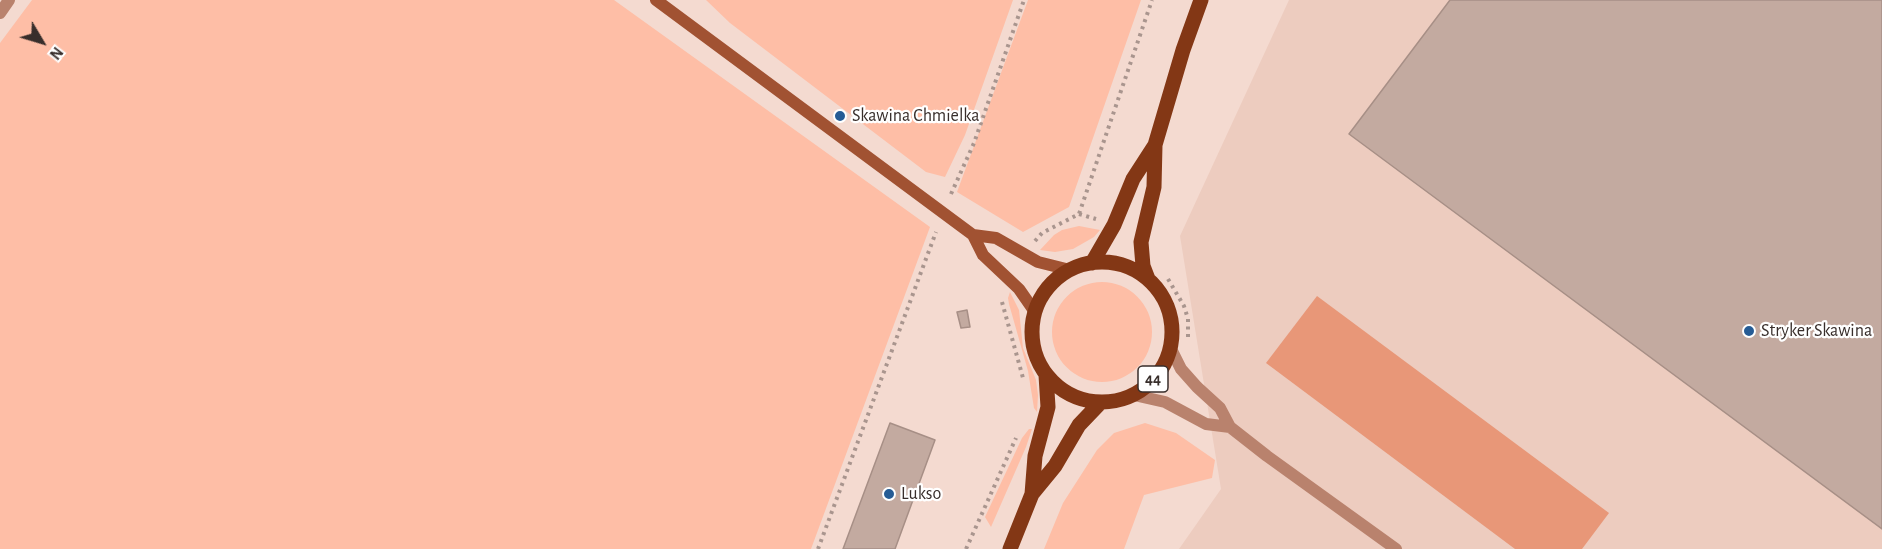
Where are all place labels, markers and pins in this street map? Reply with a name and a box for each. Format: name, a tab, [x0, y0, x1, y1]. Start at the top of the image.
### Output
place label: Skawina Chmielka	[852, 105, 980, 127]
marker: Skawina Chmielka	[833, 109, 847, 123]
place label: Stryker Skawina	[1761, 320, 1872, 342]
marker: Stryker Skawina	[1742, 324, 1756, 338]
place label: Lukso	[901, 483, 941, 505]
marker: Lukso	[882, 487, 896, 501]

